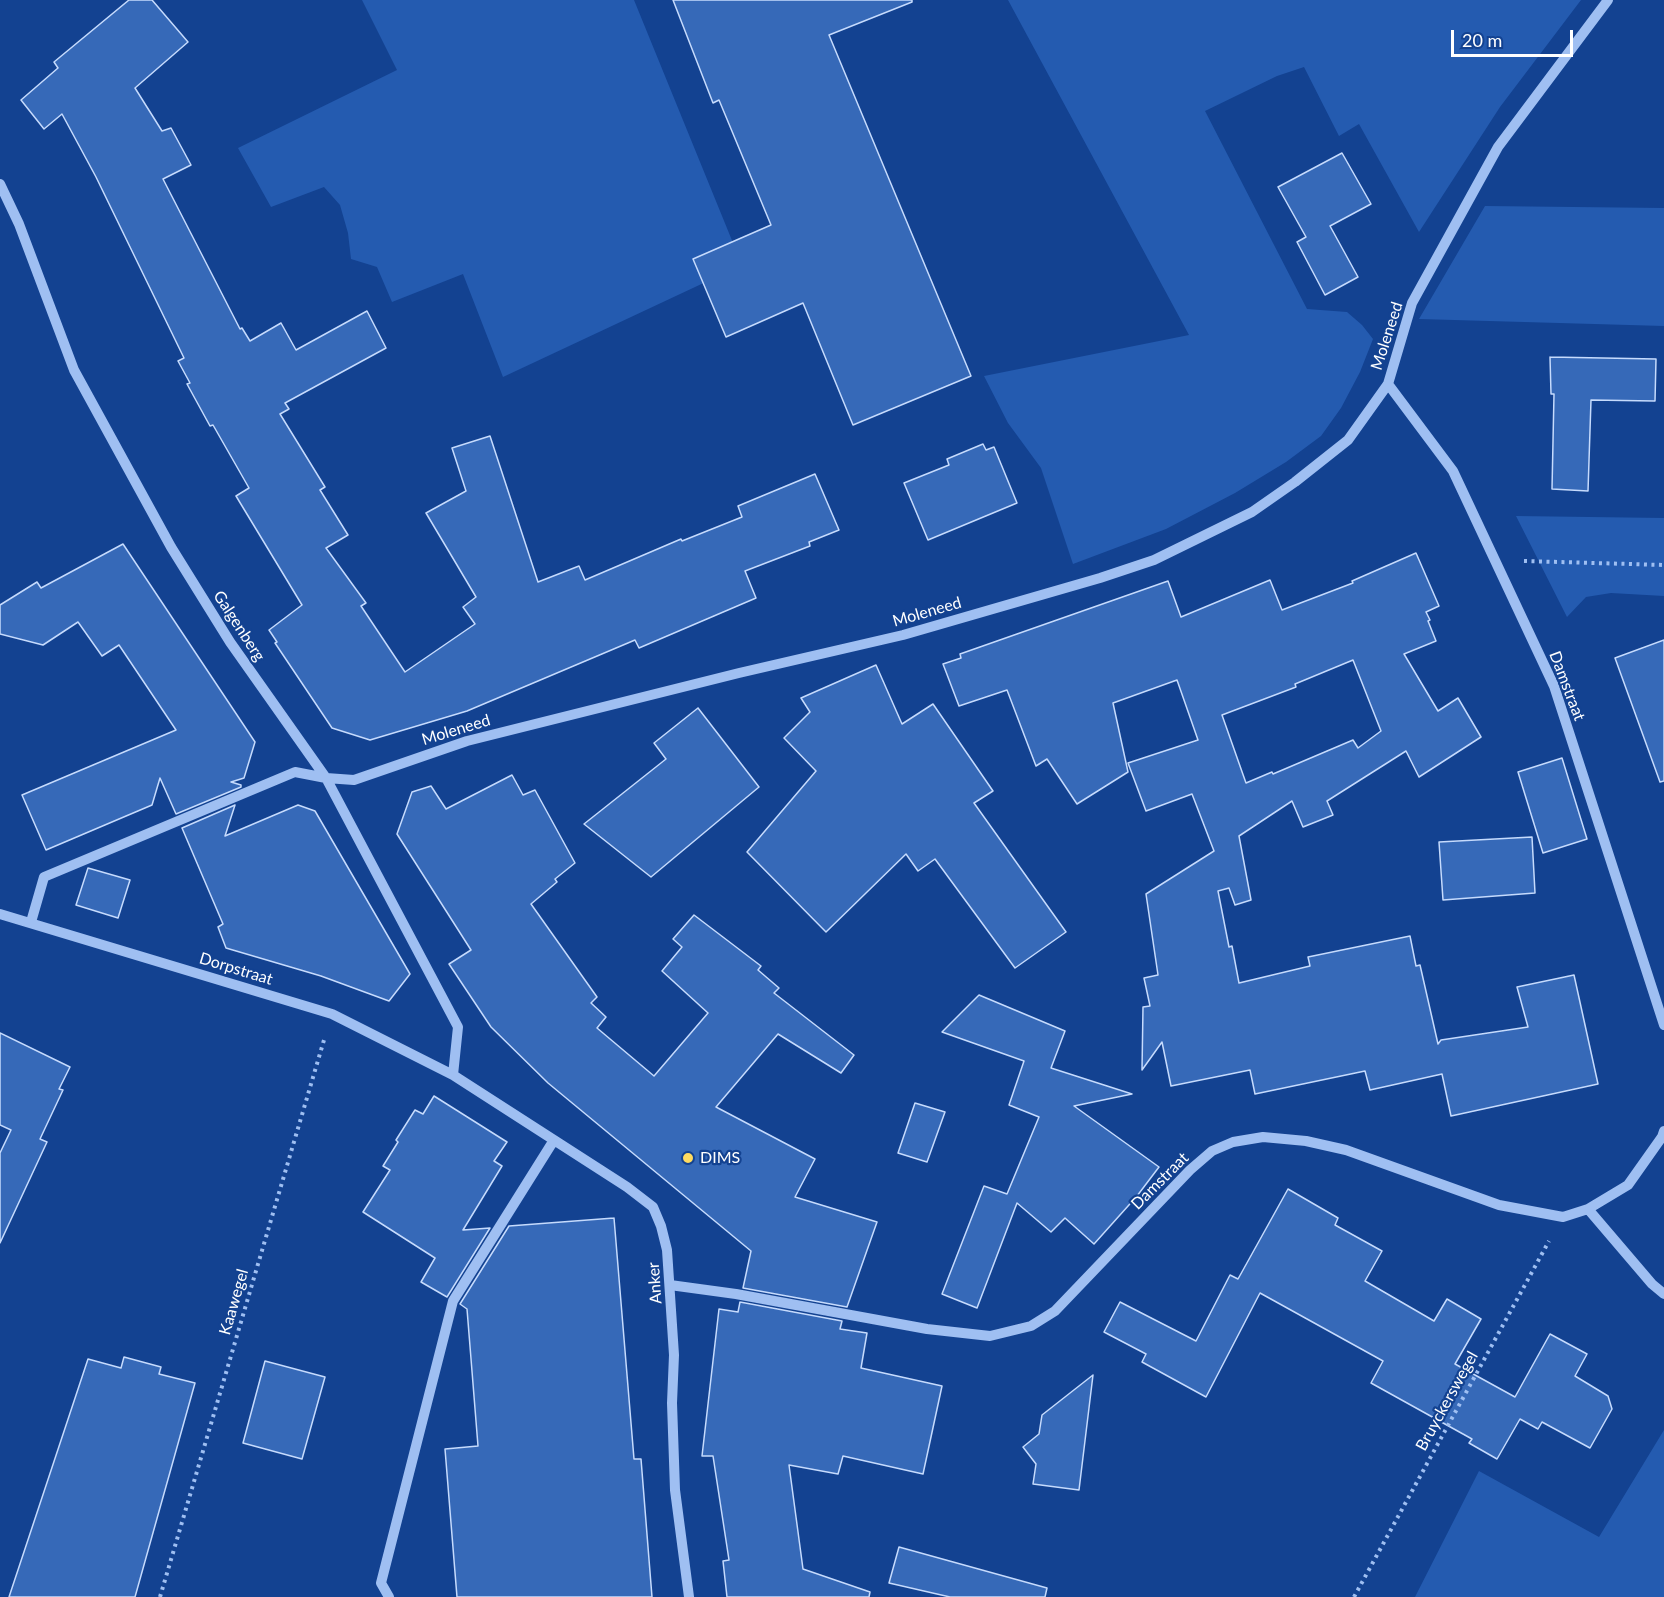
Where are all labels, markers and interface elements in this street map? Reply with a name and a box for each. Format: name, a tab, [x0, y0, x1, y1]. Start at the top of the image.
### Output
scale bar	[1454, 18, 1576, 56]
text: 20 m	[1462, 29, 1502, 51]
street label: Moleneed	[1367, 299, 1407, 373]
street label: Galgenberg	[209, 587, 269, 665]
street label: Moleneed	[890, 593, 964, 631]
street label: Damstraat	[1545, 648, 1589, 724]
street label: Moleneed	[419, 710, 493, 750]
street label: Dorpstraat	[197, 949, 275, 989]
place label: DIMS	[700, 1148, 740, 1168]
street label: Damstraat	[1127, 1148, 1193, 1214]
marker: DIMS	[681, 1151, 695, 1165]
street label: Anker	[644, 1262, 666, 1304]
street label: Kaawegel	[215, 1267, 253, 1337]
street label: Bruyckerswegel	[1412, 1348, 1482, 1454]

